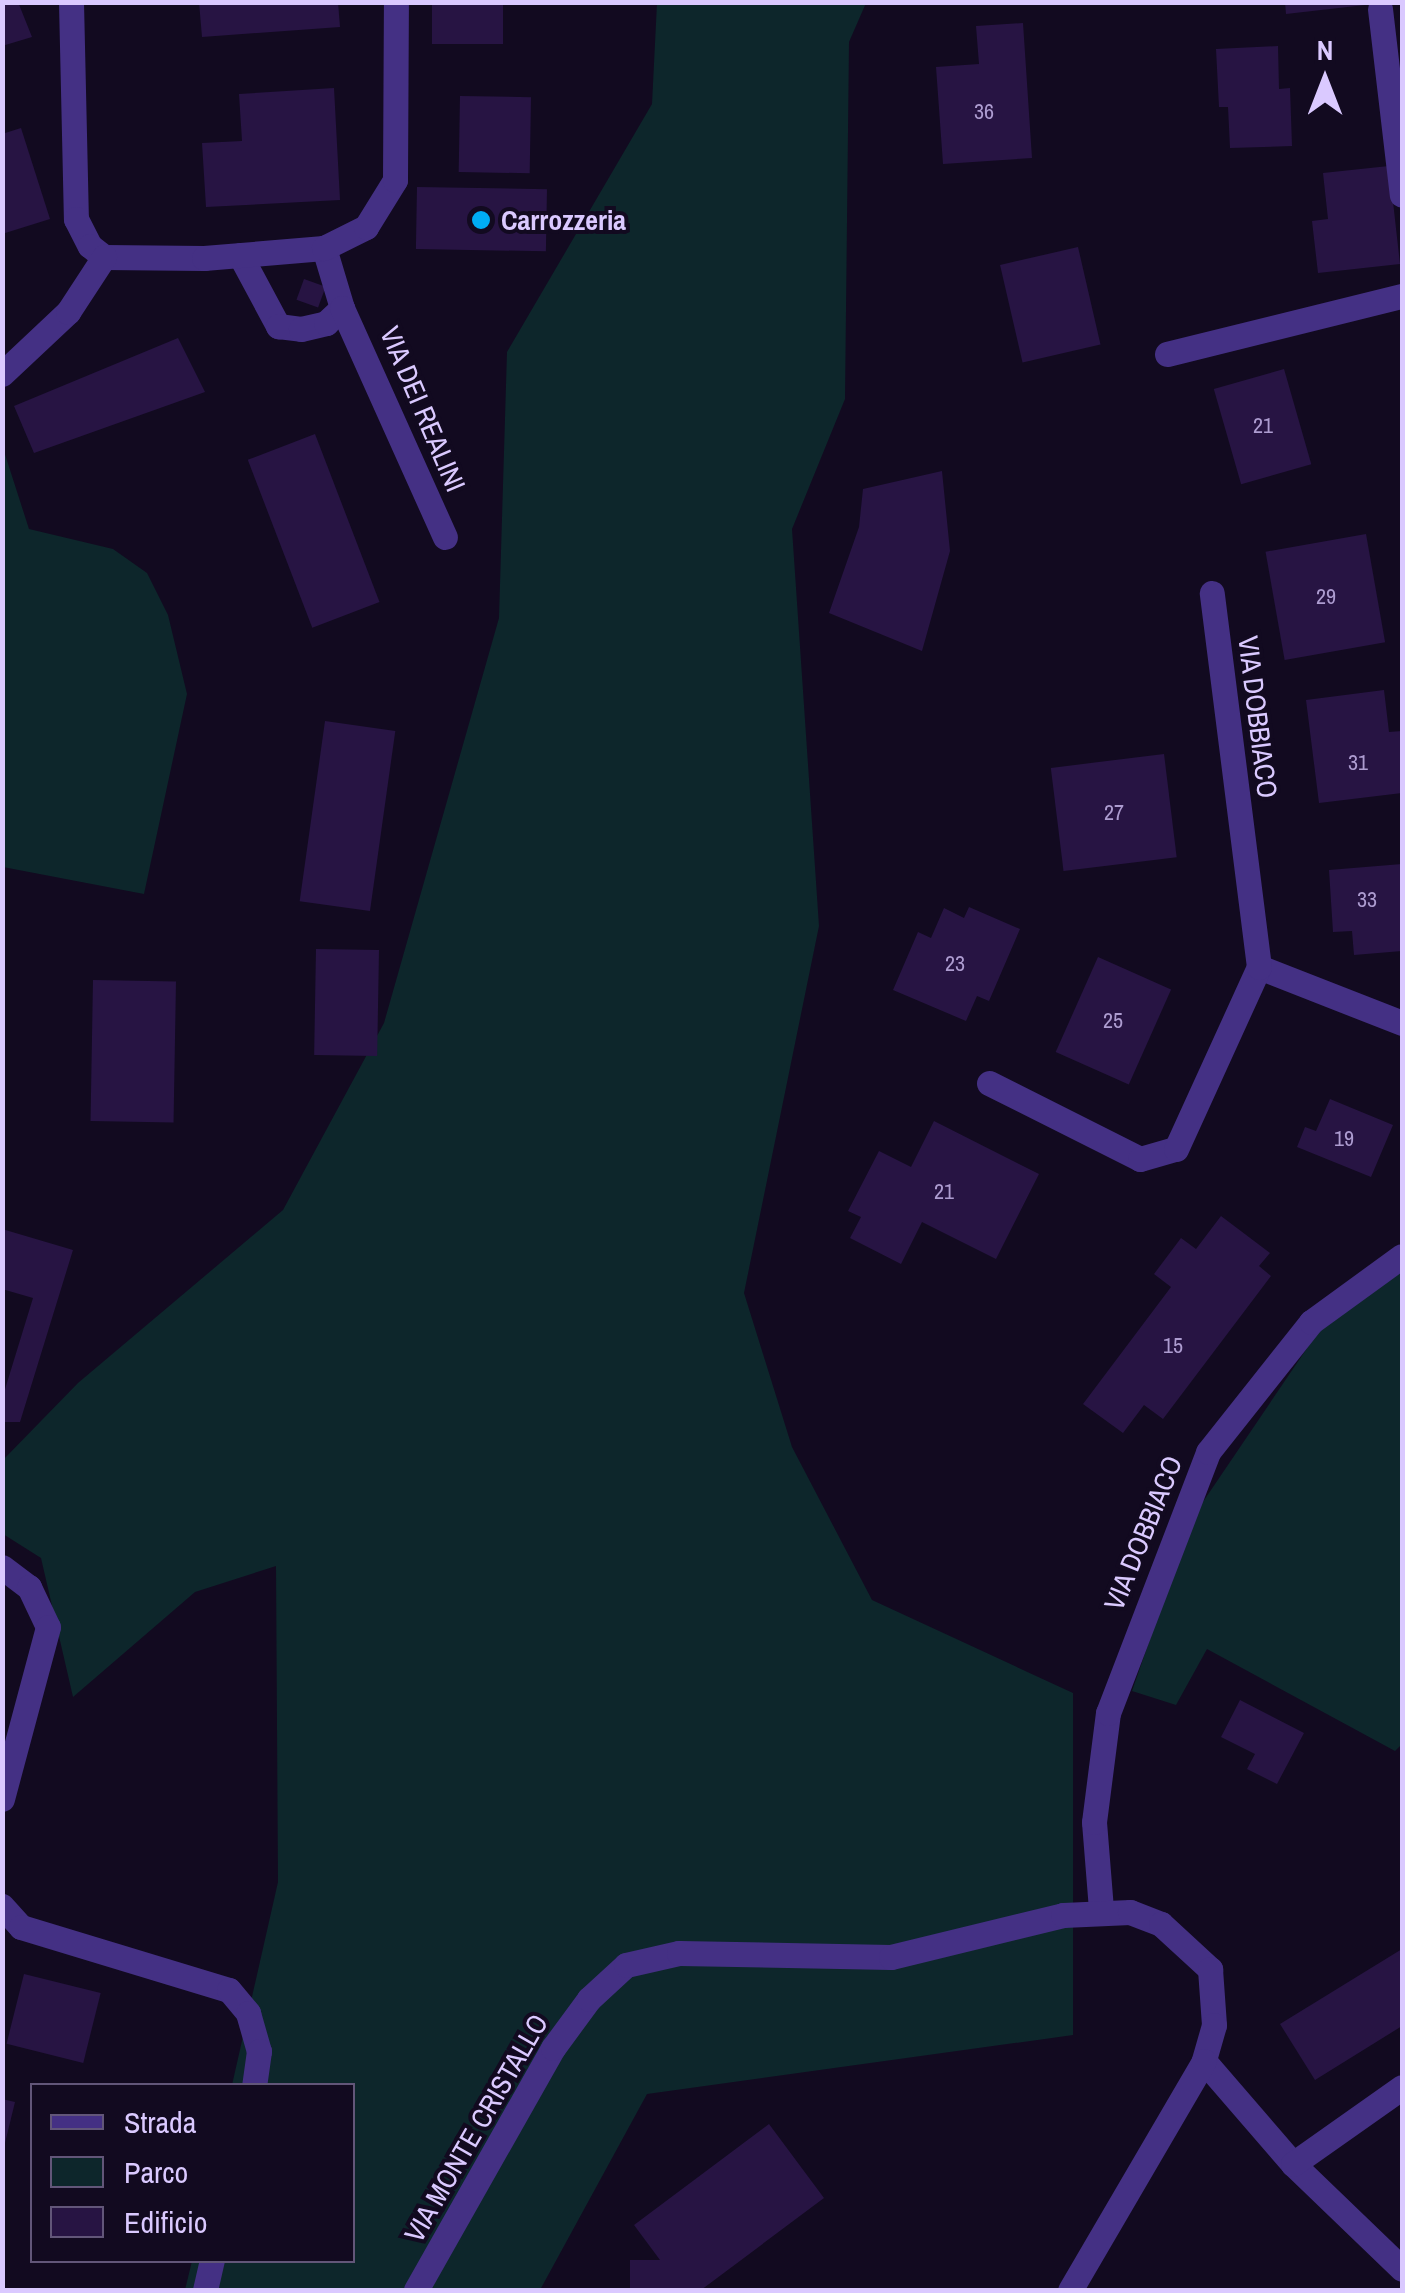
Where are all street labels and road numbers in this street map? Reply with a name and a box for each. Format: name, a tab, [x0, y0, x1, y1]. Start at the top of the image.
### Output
street label: VIA DEI REALINI	[373, 321, 473, 497]
street label: VIA DOBBIACO	[1231, 633, 1285, 801]
street label: VIA DOBBIACO	[1097, 1450, 1189, 1616]
street label: VIA MONTE CRISTALLO	[397, 2008, 555, 2248]

